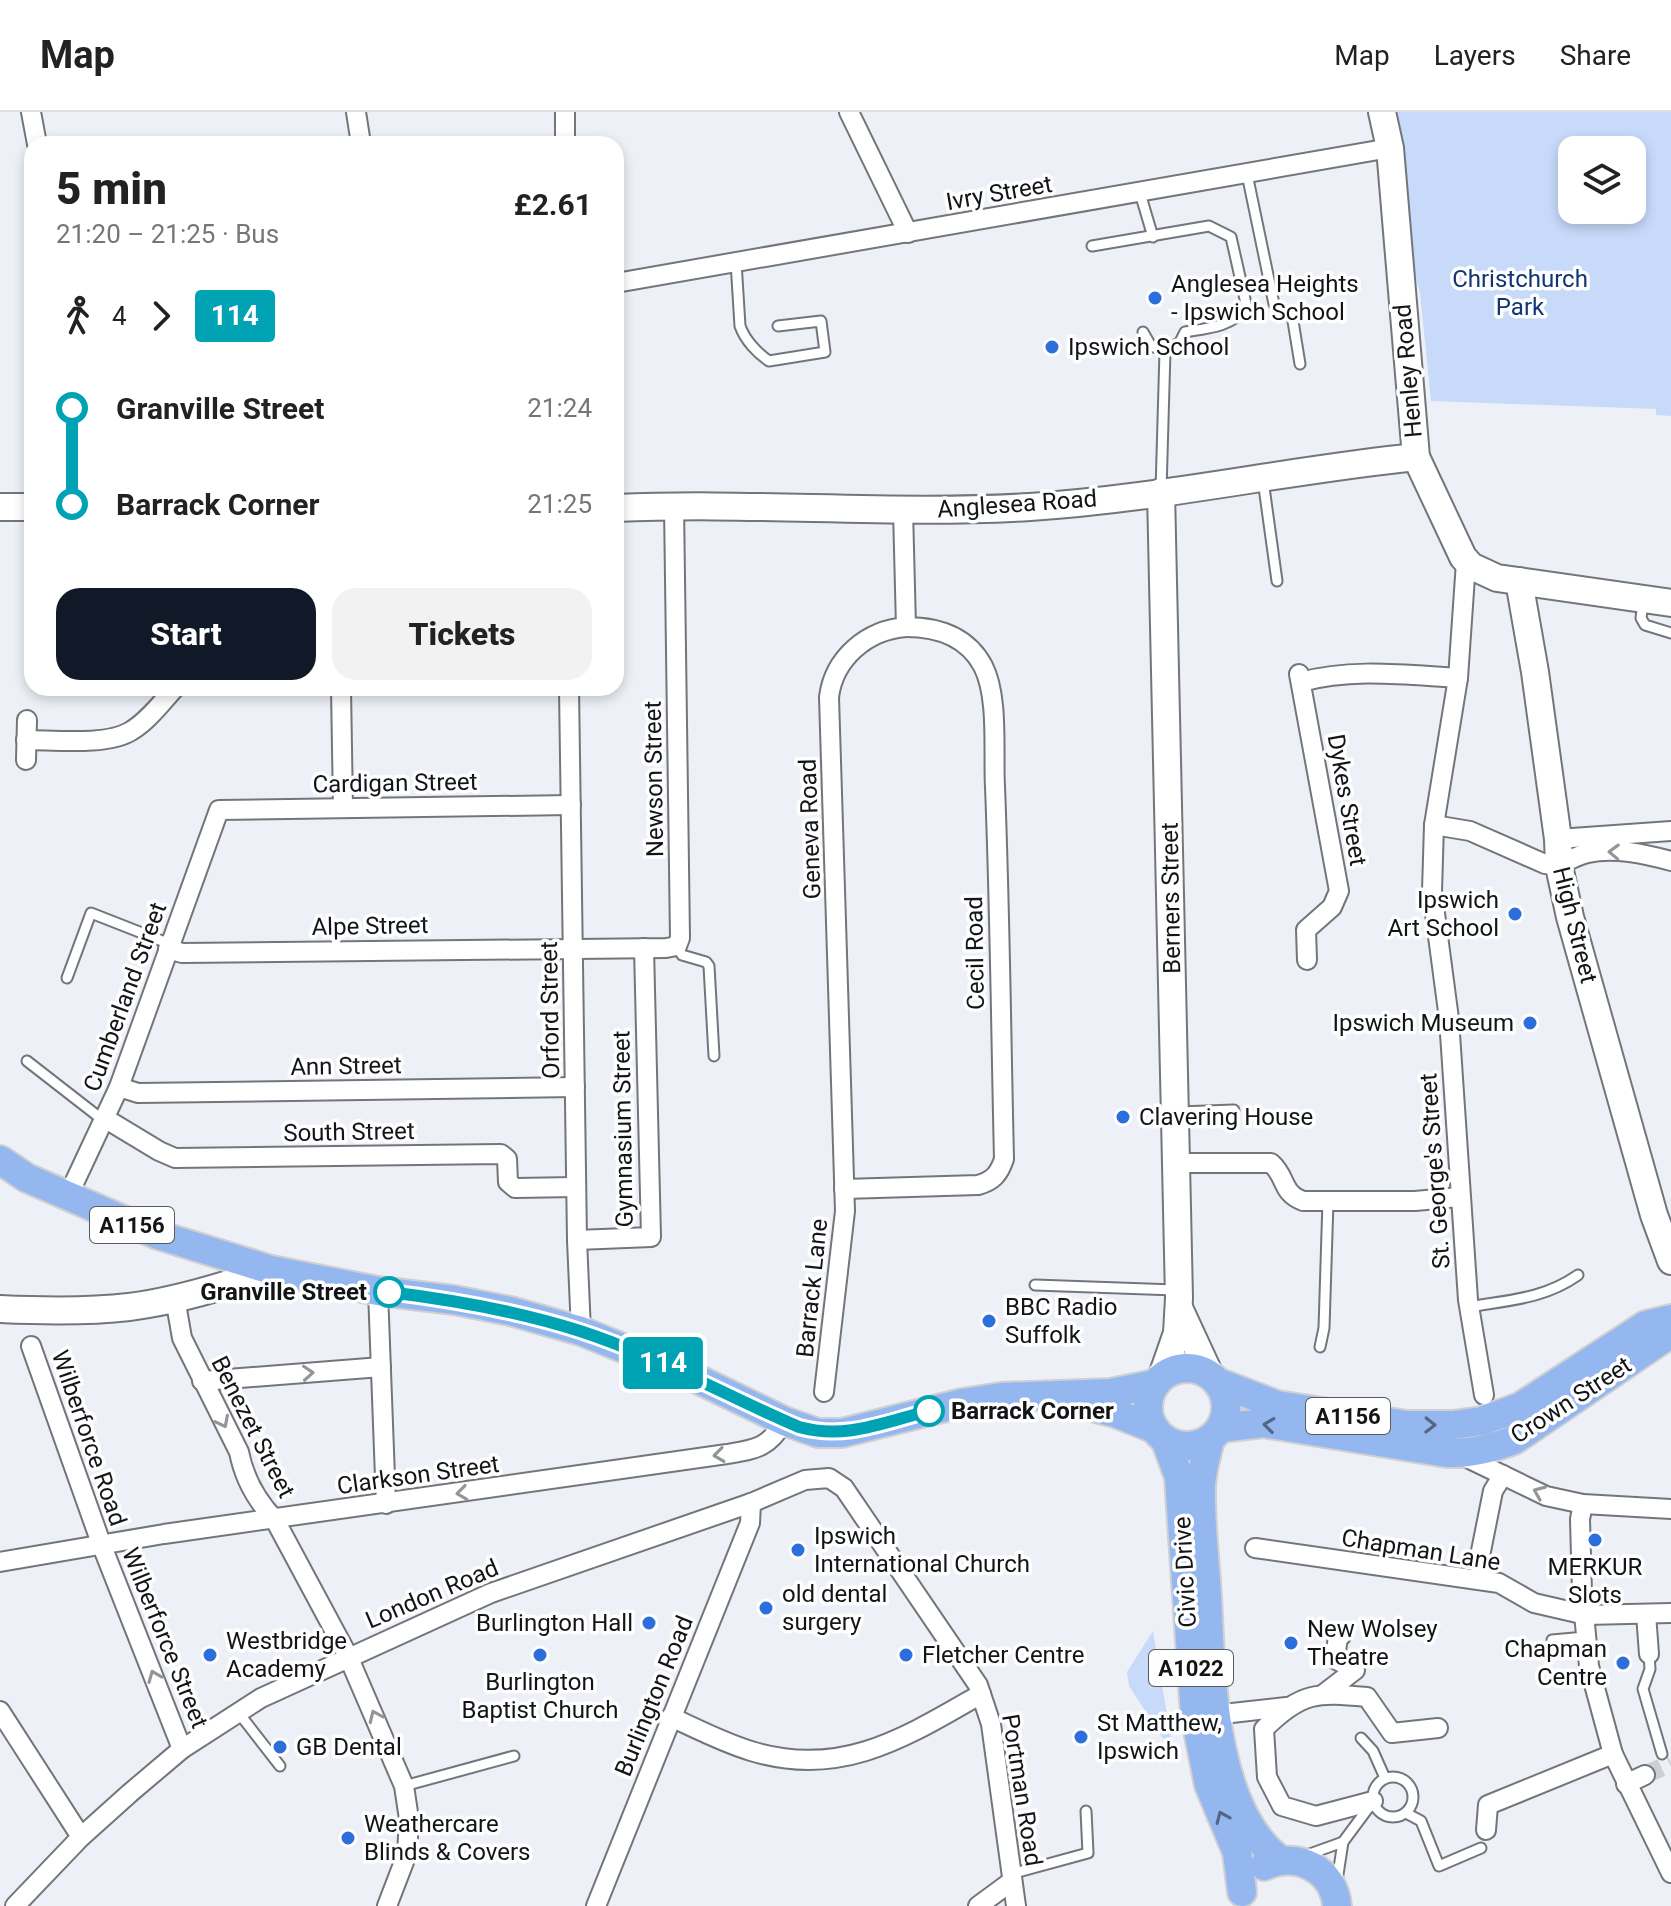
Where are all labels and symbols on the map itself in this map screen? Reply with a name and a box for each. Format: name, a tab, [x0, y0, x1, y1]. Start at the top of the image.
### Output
street label: Ivry Street	[944, 170, 1054, 216]
park label: Christchurch Park	[1452, 265, 1588, 321]
place label: Anglesea Heights - Ipswich School	[1171, 270, 1359, 326]
marker: Anglesea Heights - Ipswich School	[1146, 289, 1164, 307]
street label: Henley Road	[1388, 303, 1428, 439]
place label: Ipswich School	[1068, 333, 1229, 361]
marker: Ipswich School	[1043, 338, 1061, 356]
street label: Anglesea Road	[936, 484, 1098, 524]
street label: Newson Street	[639, 700, 669, 857]
street label: Dykes Street	[1322, 732, 1372, 868]
street label: Geneva Road	[794, 758, 826, 900]
street label: Cardigan Street	[312, 768, 478, 798]
street label: Berners Street	[1156, 822, 1186, 974]
one-way arrow	[1607, 844, 1620, 861]
street label: High Street	[1547, 864, 1603, 986]
place label: Ipswich Art School	[1388, 886, 1499, 942]
street label: Cecil Road	[960, 896, 990, 1010]
street label: Cumberland Street	[78, 898, 172, 1095]
marker: Ipswich Art School	[1506, 905, 1524, 923]
street label: Alpe Street	[311, 911, 429, 941]
street label: Orford Street	[535, 941, 565, 1079]
place label: Ipswich Museum	[1332, 1009, 1514, 1037]
marker: Ipswich Museum	[1521, 1014, 1539, 1032]
street label: Gymnasium Street	[607, 1030, 639, 1228]
street label: Ann Street	[290, 1051, 402, 1081]
street label: St. George's Street	[1414, 1072, 1456, 1270]
place label: Clavering House	[1139, 1103, 1313, 1131]
marker: Clavering House	[1114, 1108, 1132, 1126]
street label: South Street	[283, 1117, 415, 1147]
road number: A1156	[90, 1207, 174, 1243]
street label: Barrack Lane	[791, 1217, 833, 1359]
marker: Granville Street	[374, 1277, 404, 1307]
place label: Granville Street	[200, 1278, 367, 1306]
place label: BBC Radio Suffolk	[1005, 1293, 1117, 1349]
marker: BBC Radio Suffolk	[980, 1312, 998, 1330]
line badge: 114	[617, 1337, 709, 1389]
street label: Wilberforce Road	[46, 1347, 132, 1529]
street label: Benezet Street	[205, 1351, 301, 1503]
street label: Crown Street	[1506, 1351, 1637, 1449]
one-way arrow	[302, 1365, 315, 1382]
marker: Barrack Corner	[914, 1396, 944, 1426]
place label: Barrack Corner	[951, 1397, 1114, 1425]
road number: A1156	[1306, 1398, 1390, 1434]
one-way arrow	[214, 1414, 229, 1429]
one-way arrow	[1262, 1416, 1275, 1433]
one-way arrow	[1424, 1416, 1437, 1434]
one-way arrow	[712, 1446, 726, 1463]
street label: Clarkson Street	[335, 1450, 501, 1500]
one-way arrow	[455, 1484, 469, 1501]
one-way arrow	[1533, 1485, 1547, 1501]
street label: Civic Drive	[1168, 1516, 1202, 1628]
place label: Ipswich International Church	[814, 1522, 1030, 1578]
street label: Chapman Lane	[1339, 1524, 1503, 1576]
marker: MERKUR Slots	[1586, 1531, 1604, 1549]
marker: Ipswich International Church	[789, 1541, 807, 1559]
street label: Wilberforce Street	[116, 1544, 214, 1732]
street label: London Road	[361, 1553, 503, 1635]
place label: MERKUR Slots	[1548, 1553, 1643, 1609]
place label: old dental surgery	[782, 1580, 887, 1636]
marker: old dental surgery	[757, 1599, 775, 1617]
place label: Burlington Hall	[476, 1609, 633, 1637]
street label: Burlington Road	[609, 1612, 699, 1780]
marker: Burlington Hall	[640, 1614, 658, 1632]
place label: New Wolsey Theatre	[1307, 1615, 1438, 1671]
place label: Westbridge Academy	[226, 1627, 347, 1683]
marker: New Wolsey Theatre	[1282, 1634, 1300, 1652]
place label: Chapman Centre	[1504, 1635, 1607, 1691]
place label: Fletcher Centre	[922, 1641, 1084, 1669]
marker: Westbridge Academy	[201, 1646, 219, 1664]
marker: Burlington Baptist Church	[531, 1646, 549, 1664]
marker: Fletcher Centre	[897, 1646, 915, 1664]
road number: A1022	[1149, 1650, 1233, 1686]
marker: Chapman Centre	[1614, 1654, 1632, 1672]
place label: Burlington Baptist Church	[461, 1668, 619, 1724]
one-way arrow	[147, 1670, 164, 1684]
place label: St Matthew, Ipswich	[1097, 1709, 1222, 1765]
one-way arrow	[368, 1710, 384, 1724]
street label: Portman Road	[996, 1712, 1048, 1868]
marker: St Matthew, Ipswich	[1072, 1728, 1090, 1746]
place label: GB Dental	[296, 1733, 402, 1761]
marker: GB Dental	[271, 1738, 289, 1756]
place label: Weathercare Blinds & Covers	[364, 1810, 531, 1866]
one-way arrow	[1216, 1811, 1232, 1825]
marker: Weathercare Blinds & Covers	[339, 1829, 357, 1847]

